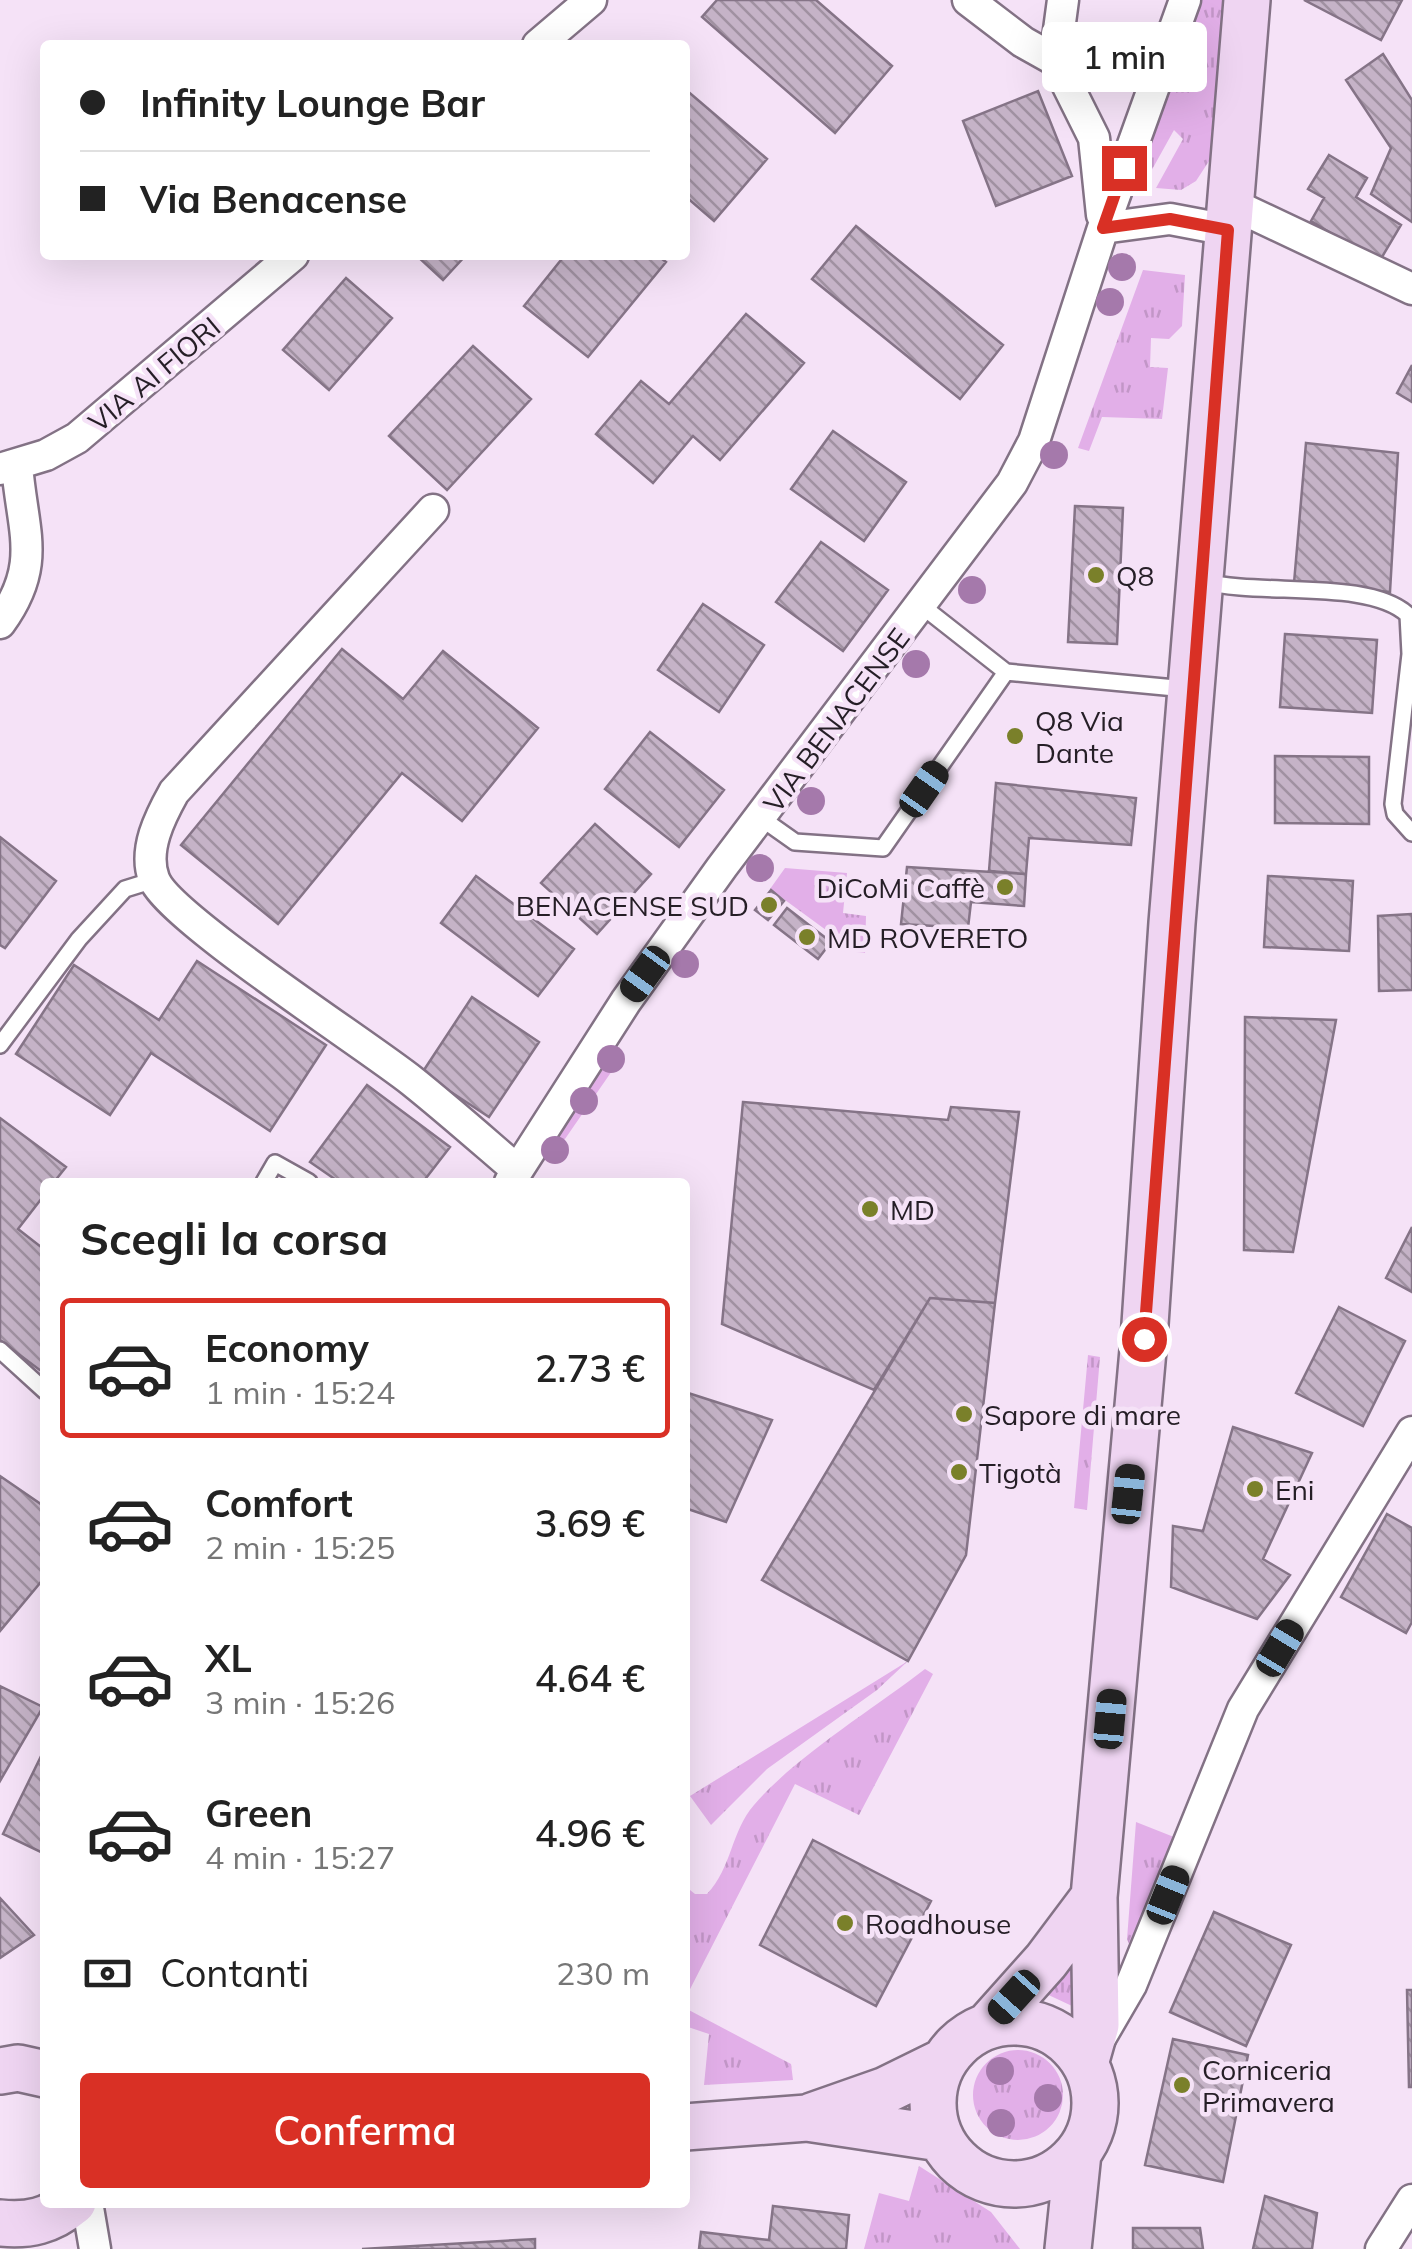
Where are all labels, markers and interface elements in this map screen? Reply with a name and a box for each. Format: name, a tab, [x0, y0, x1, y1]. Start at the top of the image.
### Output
callout: 1 min	[1042, 23, 1206, 93]
text: 1 min	[1083, 37, 1166, 77]
text: Infinity Lounge Bar	[140, 79, 485, 127]
route end	[1102, 146, 1147, 191]
text: Via Benacense	[140, 175, 407, 223]
street label: VIA AI FIORI	[81, 309, 227, 439]
place label: Q8	[1116, 558, 1154, 593]
marker: Q8	[1085, 564, 1107, 586]
street label: VIA BENACENSE	[755, 621, 917, 819]
place label: Q8 Via Dante	[1035, 703, 1124, 770]
marker: Q8 Via Dante	[1004, 725, 1026, 747]
car	[895, 756, 953, 822]
place label: DiCoMi Caffè	[816, 870, 985, 905]
marker: DiCoMi Caffè	[994, 876, 1016, 898]
place label: BENACENSE SUD	[516, 888, 749, 923]
marker: BENACENSE SUD	[758, 894, 780, 916]
place label: MD ROVERETO	[827, 920, 1028, 955]
marker: MD ROVERETO	[796, 926, 818, 948]
car	[615, 941, 675, 1007]
place label: MD	[890, 1192, 935, 1227]
marker: MD	[859, 1198, 881, 1220]
text: Scegli la corsa	[80, 1210, 388, 1266]
route start	[1122, 1317, 1167, 1362]
icon: car	[85, 1323, 175, 1413]
text: Economy	[205, 1324, 369, 1372]
text: 2.73 €	[535, 1344, 645, 1392]
text: 1 min · 15:24	[205, 1372, 395, 1412]
place label: Sapore di mare	[984, 1397, 1181, 1432]
marker: Sapore di mare	[953, 1403, 975, 1425]
place label: Tigotà	[979, 1455, 1062, 1490]
marker: Tigotà	[948, 1461, 970, 1483]
car	[1110, 1463, 1146, 1525]
place label: Eni	[1275, 1472, 1315, 1507]
icon: car	[85, 1478, 175, 1568]
marker: Eni	[1244, 1478, 1266, 1500]
text: Comfort	[205, 1479, 353, 1527]
text: 3.69 €	[535, 1499, 645, 1547]
text: 2 min · 15:25	[205, 1527, 395, 1567]
car	[1252, 1615, 1308, 1681]
icon: car	[85, 1633, 175, 1723]
text: XL	[205, 1634, 252, 1682]
text: 4.64 €	[535, 1654, 645, 1702]
text: 3 min · 15:26	[205, 1682, 395, 1722]
car	[1092, 1688, 1128, 1750]
icon: car	[85, 1788, 175, 1878]
text: Green	[205, 1789, 312, 1837]
text: 4.96 €	[535, 1809, 645, 1857]
text: 4 min · 15:27	[205, 1837, 395, 1877]
car	[1143, 1862, 1193, 1928]
place label: Roadhouse	[865, 1906, 1011, 1941]
marker: Roadhouse	[834, 1912, 856, 1934]
icon: cash	[80, 1946, 135, 2001]
text: Contanti	[160, 1949, 309, 1997]
text: 230 m	[556, 1953, 650, 1993]
car	[983, 1965, 1045, 2029]
place label: Corniceria Primavera	[1202, 2052, 1335, 2119]
button: Conferma	[80, 2073, 650, 2188]
marker: Corniceria Primavera	[1171, 2074, 1193, 2096]

